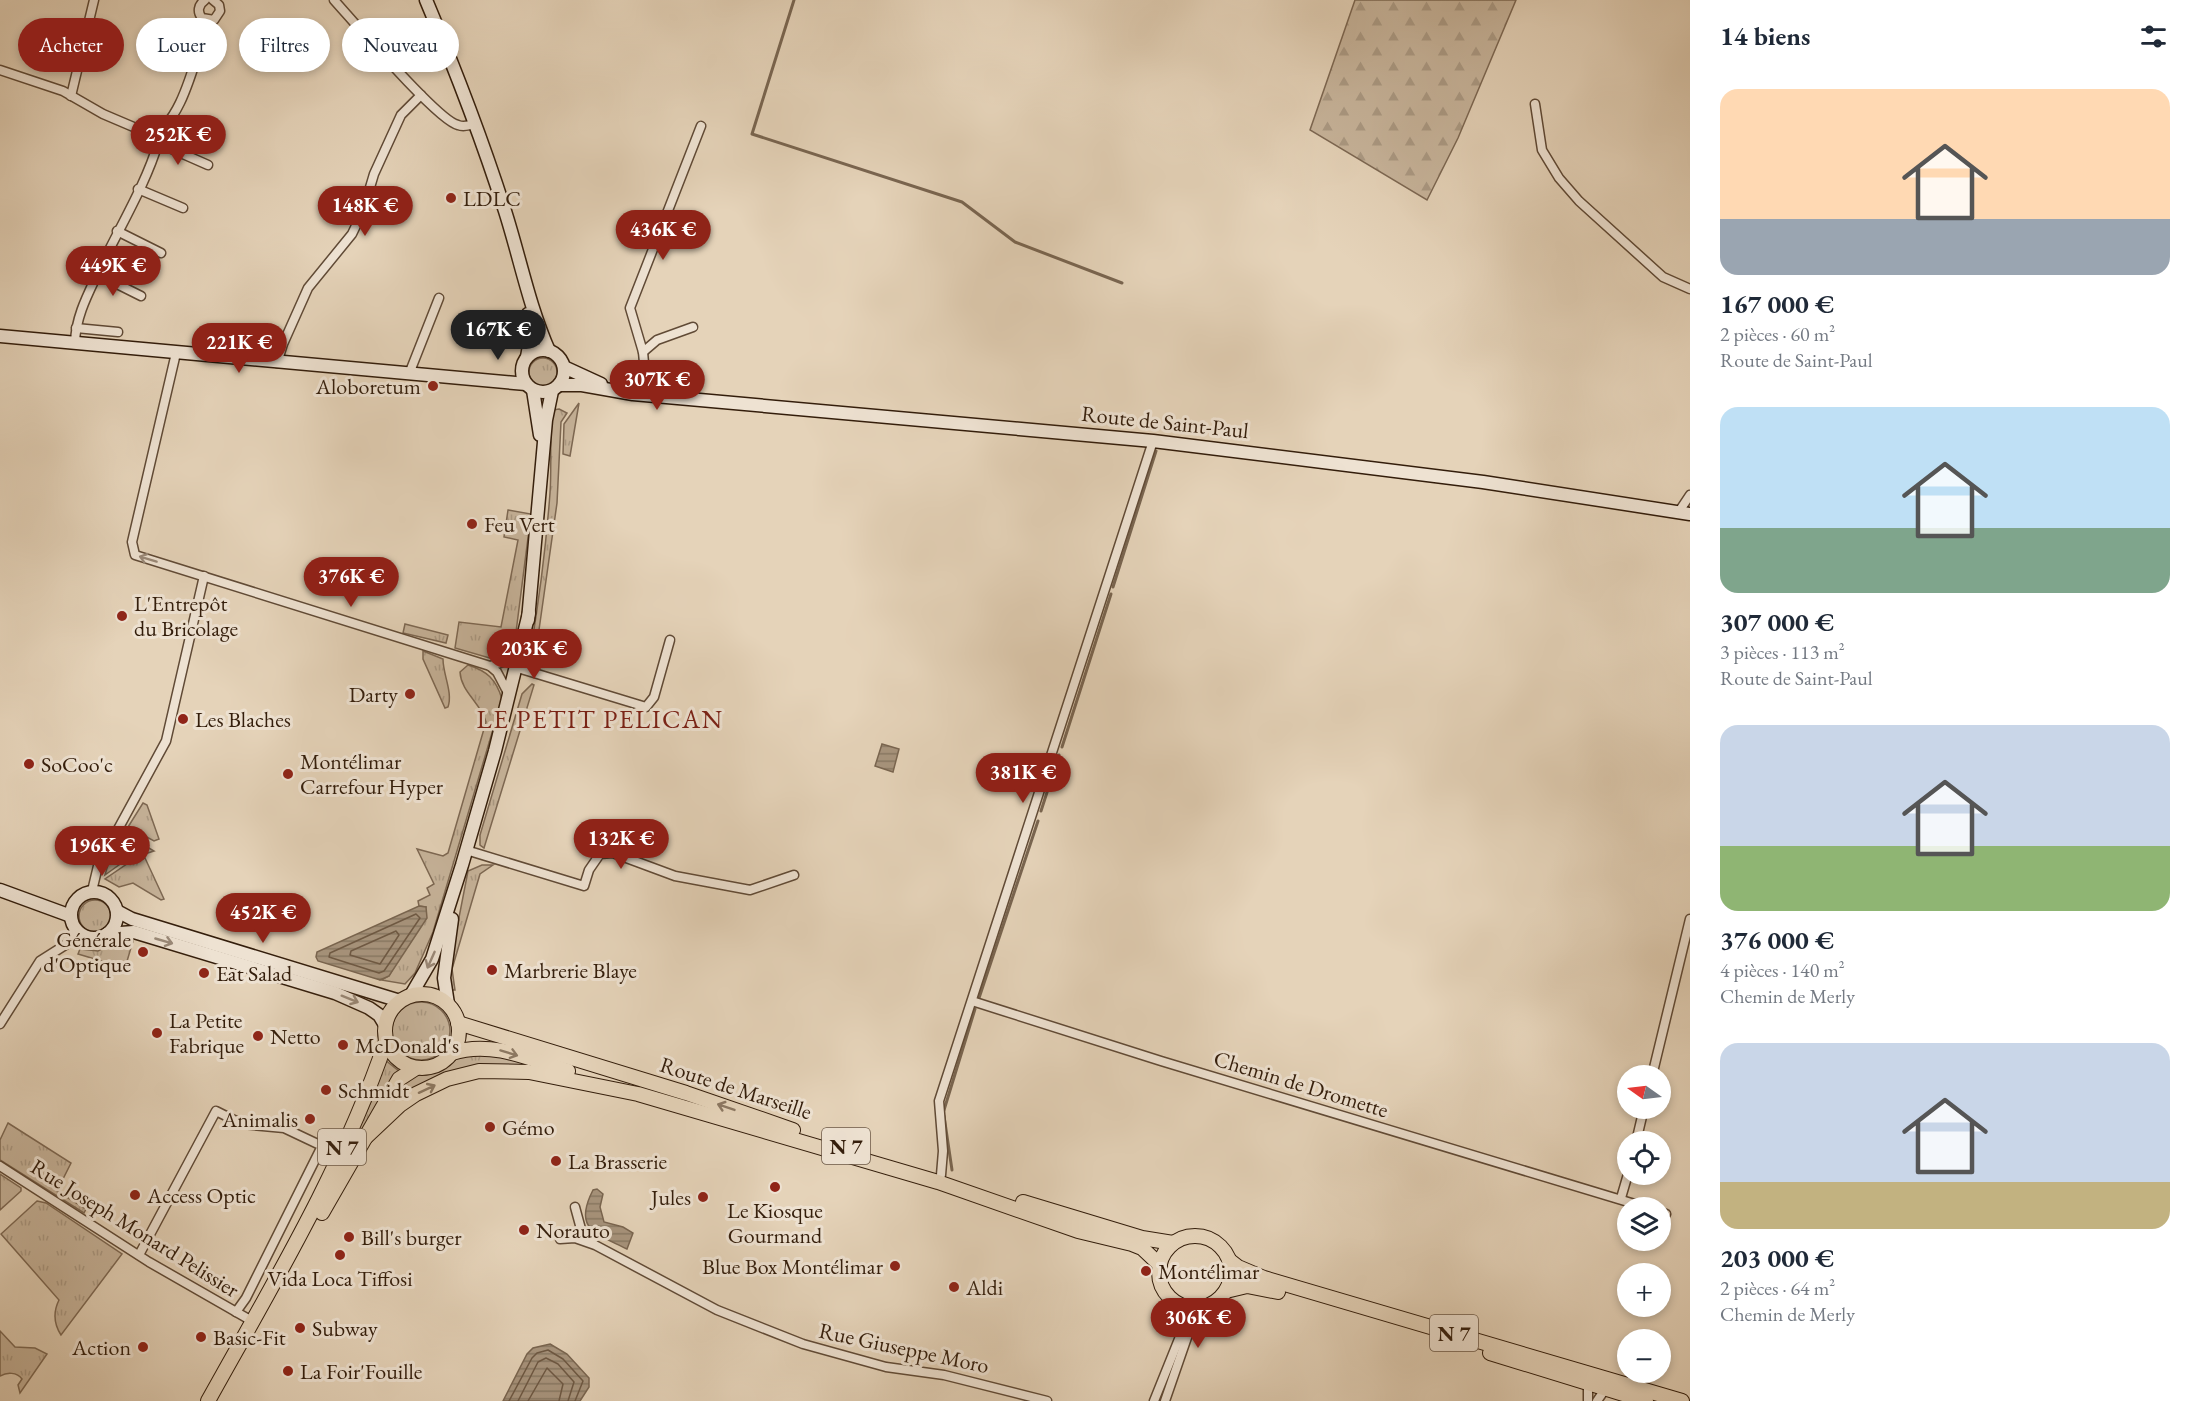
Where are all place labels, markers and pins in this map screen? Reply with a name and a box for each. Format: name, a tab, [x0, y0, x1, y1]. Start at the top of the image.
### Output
pin: 252K €	[129, 115, 227, 166]
place label: LDLC	[463, 184, 521, 213]
pin: 148K €	[316, 186, 414, 237]
marker: LDLC	[444, 191, 458, 205]
pin: 436K €	[614, 210, 712, 261]
pin: 449K €	[64, 246, 162, 297]
pin: 167K €	[449, 310, 547, 361]
pin: 221K €	[190, 323, 288, 374]
pin: 307K €	[608, 360, 706, 411]
place label: Aloboretum	[315, 372, 421, 401]
marker: Aloboretum	[426, 379, 440, 393]
place label: Feu Vert	[484, 510, 555, 539]
marker: Feu Vert	[465, 517, 479, 531]
pin: 376K €	[302, 557, 400, 608]
place label: L'Entrepôt du Bricolage	[134, 589, 238, 643]
marker: L'Entrepôt du Bricolage	[115, 609, 129, 623]
pin: 203K €	[485, 629, 583, 680]
place label: Darty	[349, 680, 398, 709]
marker: Darty	[403, 687, 417, 701]
place label: Les Blaches	[195, 705, 291, 734]
marker: Les Blaches	[176, 712, 190, 726]
place label: Montélimar Carrefour Hyper	[300, 747, 444, 801]
place label: SoCoo'c	[41, 750, 113, 779]
pin: 381K €	[974, 753, 1072, 804]
marker: SoCoo'c	[22, 757, 36, 771]
marker: Montélimar Carrefour Hyper	[281, 767, 295, 781]
pin: 132K €	[572, 819, 670, 870]
pin: 196K €	[53, 826, 151, 877]
pin: 452K €	[214, 893, 312, 944]
place label: Générale d'Optique	[43, 925, 131, 979]
marker: Générale d'Optique	[136, 945, 150, 959]
place label: Marbrerie Blaye	[504, 956, 637, 985]
place label: Eat Salad	[216, 959, 293, 988]
marker: Marbrerie Blaye	[485, 963, 499, 977]
marker: Eat Salad	[197, 966, 211, 980]
place label: La Petite Fabrique	[169, 1006, 245, 1060]
place label: Netto	[270, 1022, 321, 1051]
marker: La Petite Fabrique	[150, 1026, 164, 1040]
marker: Netto	[251, 1029, 265, 1043]
place label: McDonald's	[355, 1031, 459, 1060]
marker: McDonald's	[336, 1038, 350, 1052]
place label: Schmidt	[338, 1076, 409, 1105]
marker: Schmidt	[319, 1083, 333, 1097]
place label: Animalis	[221, 1105, 298, 1134]
marker: Animalis	[303, 1112, 317, 1126]
place label: Gémo	[502, 1113, 555, 1142]
marker: Gémo	[483, 1120, 497, 1134]
place label: La Brasserie	[568, 1147, 668, 1176]
marker: La Brasserie	[549, 1154, 563, 1168]
marker: Le Kiosque Gourmand	[768, 1180, 782, 1194]
place label: Access Optic	[146, 1181, 256, 1210]
place label: Jules	[649, 1183, 691, 1212]
marker: Access Optic	[128, 1188, 142, 1202]
marker: Jules	[696, 1190, 710, 1204]
place label: Le Kiosque Gourmand	[727, 1196, 823, 1250]
place label: Norauto	[536, 1216, 610, 1245]
place label: Bill's burger	[361, 1223, 462, 1252]
marker: Norauto	[517, 1223, 531, 1237]
marker: Bill's burger	[342, 1230, 356, 1244]
marker: Vida Loca Tiffosi	[333, 1248, 347, 1262]
place label: Blue Box Montélimar	[702, 1252, 884, 1281]
place label: Montélimar	[1158, 1257, 1260, 1286]
marker: Blue Box Montélimar	[888, 1259, 902, 1273]
place label: Vida Loca Tiffosi	[267, 1264, 413, 1293]
marker: Montélimar	[1139, 1264, 1153, 1278]
place label: Aldi	[965, 1273, 1003, 1302]
marker: Aldi	[947, 1280, 961, 1294]
pin: 306K €	[1149, 1298, 1247, 1349]
place label: Subway	[312, 1314, 378, 1343]
marker: Subway	[293, 1321, 307, 1335]
place label: Basic-Fit	[213, 1323, 286, 1352]
marker: Basic-Fit	[194, 1330, 208, 1344]
place label: Action	[71, 1333, 131, 1362]
marker: Action	[136, 1340, 150, 1354]
place label: La Foir'Fouille	[300, 1357, 423, 1386]
marker: La Foir'Fouille	[281, 1364, 295, 1378]

